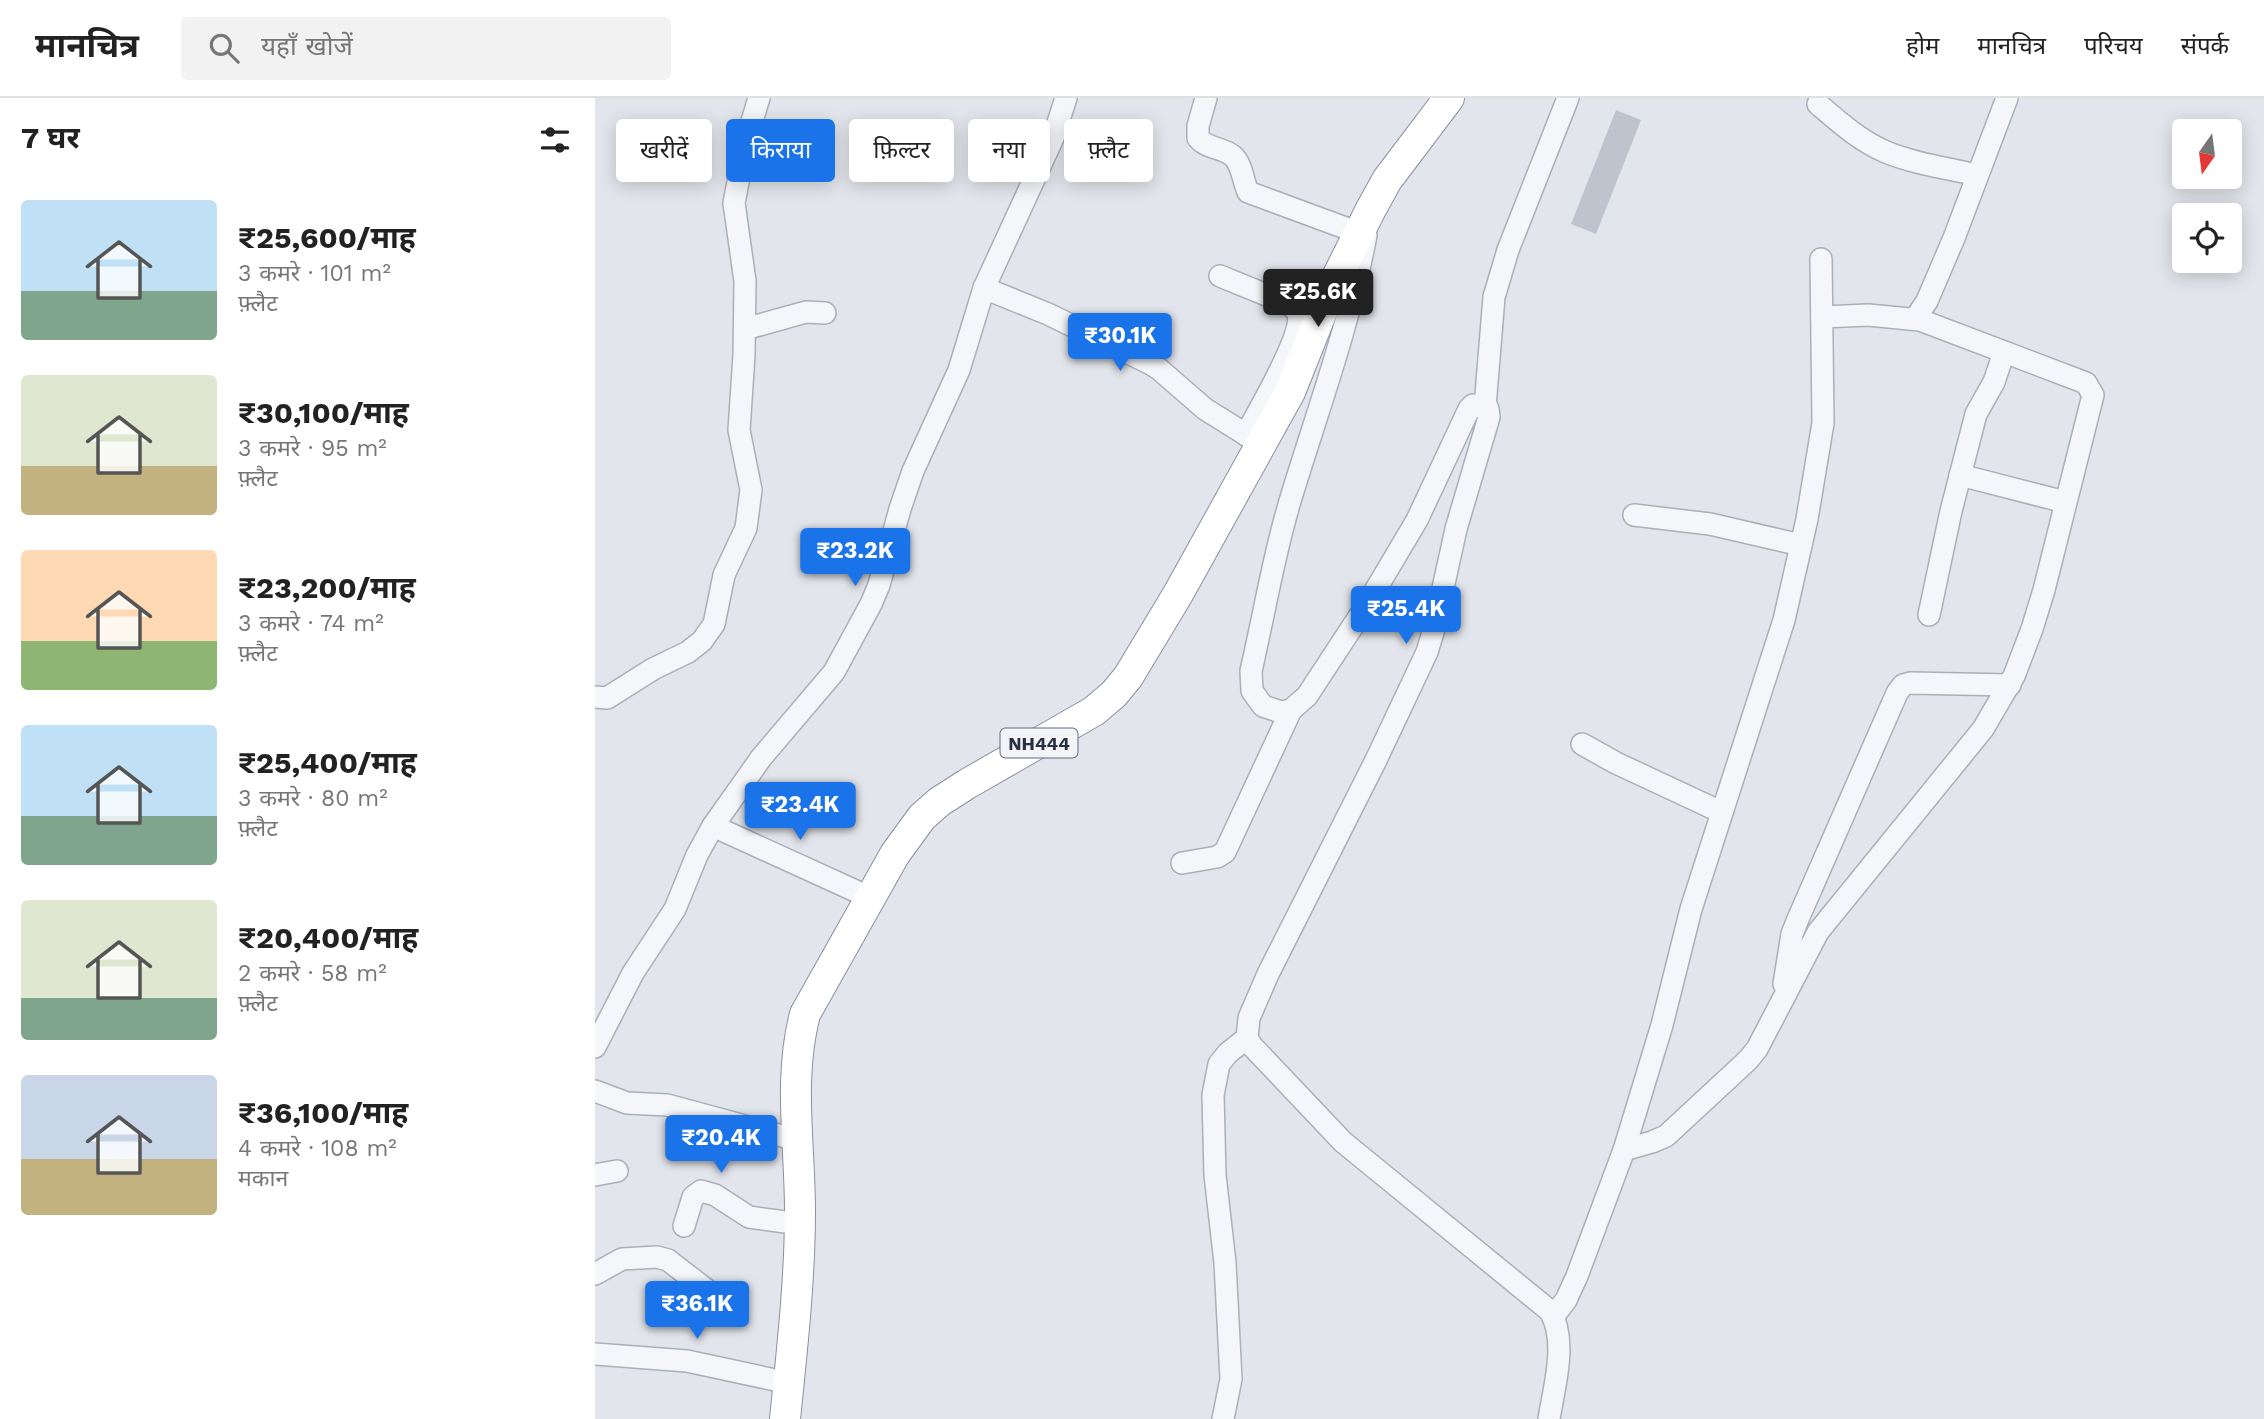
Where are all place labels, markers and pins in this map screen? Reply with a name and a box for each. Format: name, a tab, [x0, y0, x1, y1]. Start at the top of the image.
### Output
pin: ₹25.6K	[1261, 270, 1375, 329]
pin: ₹30.1K	[1063, 314, 1177, 373]
pin: ₹23.2K	[798, 528, 912, 588]
pin: ₹25.4K	[1349, 587, 1463, 646]
pin: ₹23.4K	[743, 782, 857, 842]
pin: ₹20.4K	[664, 1116, 778, 1175]
pin: ₹36.1K	[640, 1282, 754, 1341]

